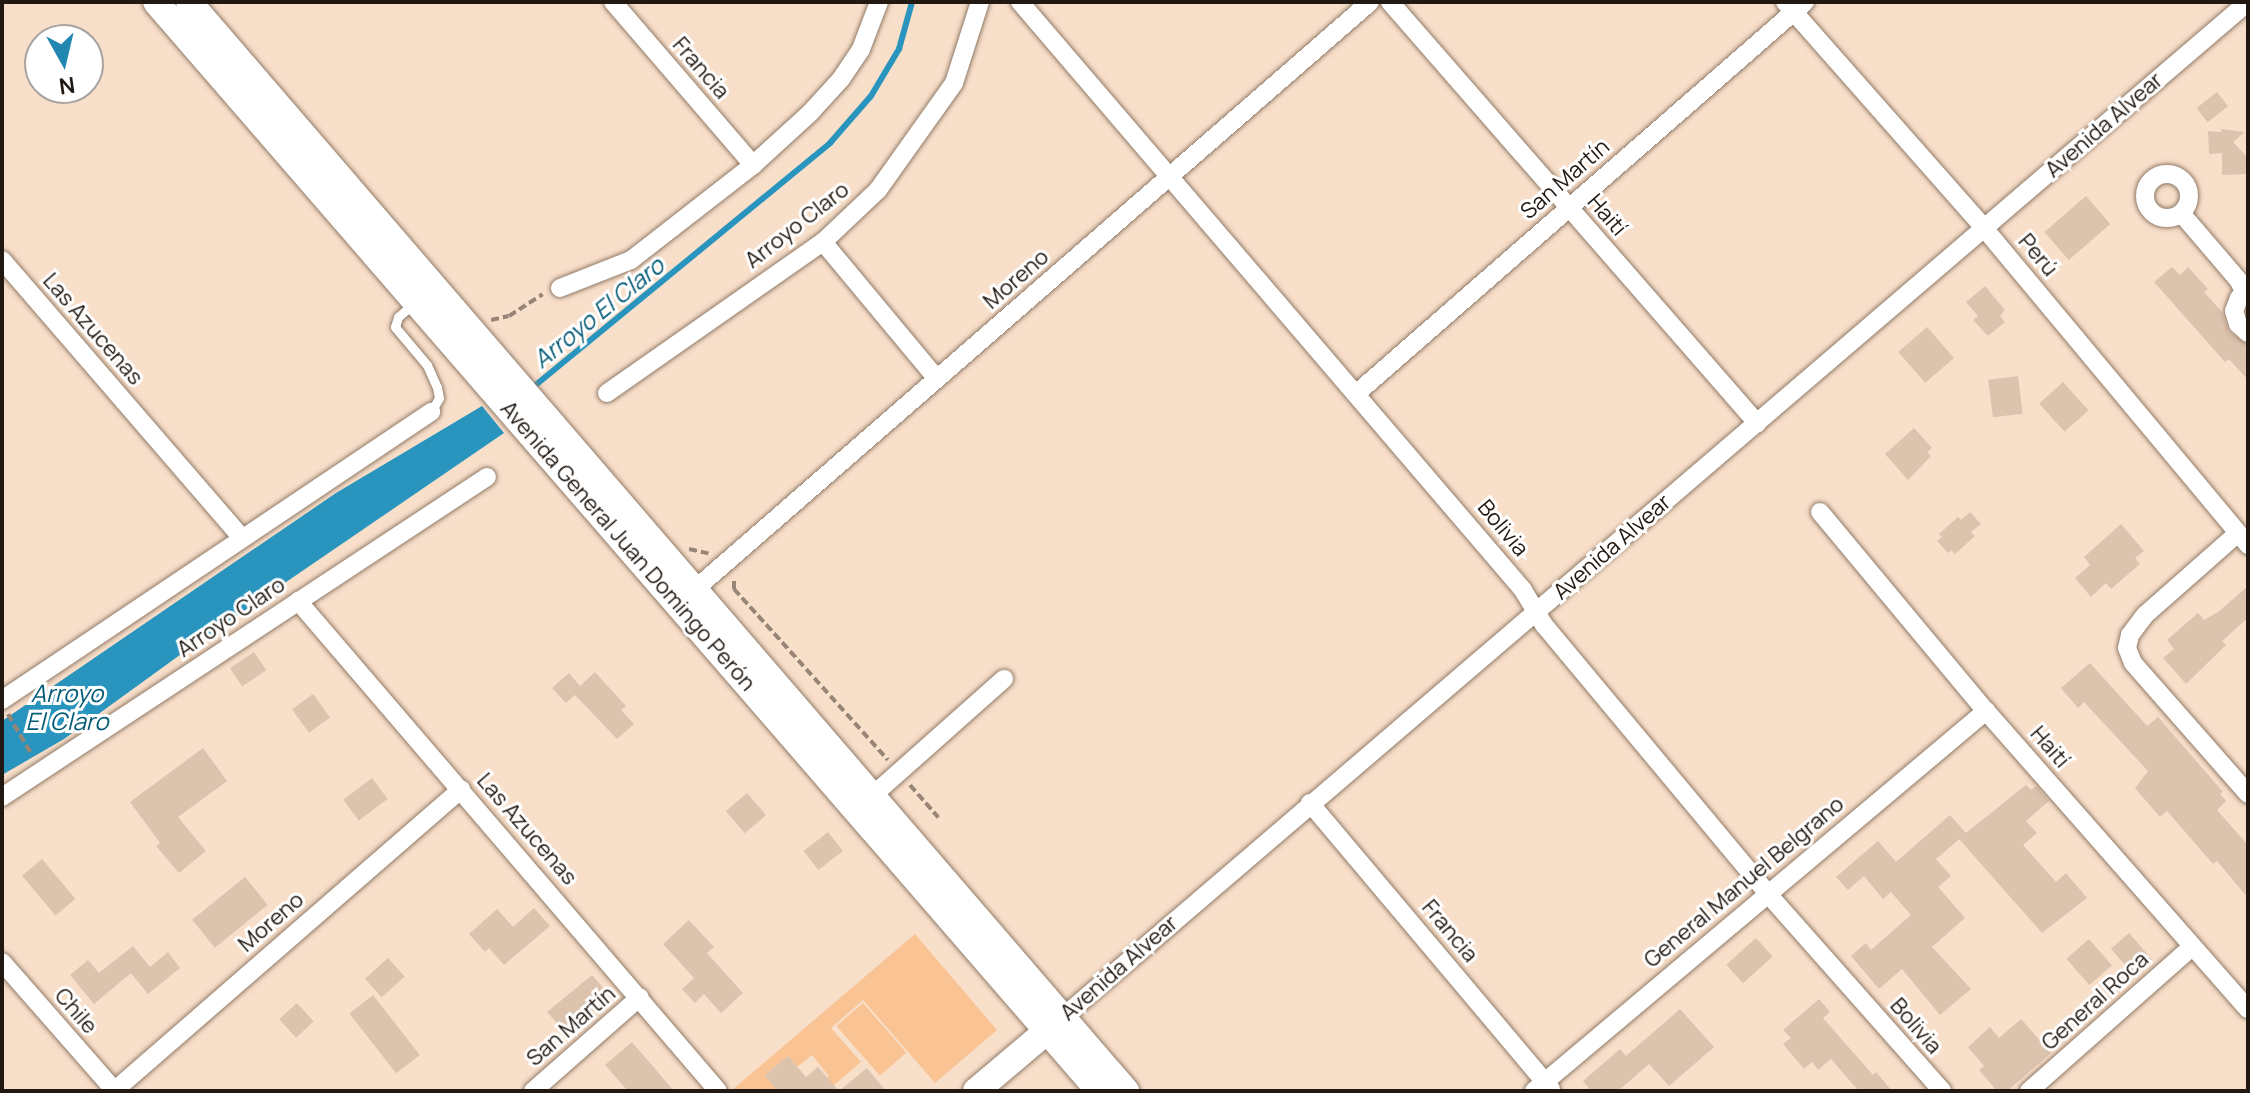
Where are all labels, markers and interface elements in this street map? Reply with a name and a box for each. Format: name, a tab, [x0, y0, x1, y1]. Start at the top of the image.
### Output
north arrow	[24, 24, 104, 104]
street label: Francia	[667, 32, 735, 104]
street label: Avenida Alvear	[2040, 67, 2168, 183]
text: N	[57, 70, 77, 102]
street label: San Martín	[1515, 133, 1615, 225]
street label: Arroyo Claro	[740, 176, 854, 274]
street label: Haití	[1582, 189, 1632, 241]
street label: Perú	[2013, 228, 2063, 282]
street label: Moreno	[978, 244, 1054, 314]
water label: Arroyo El Claro	[527, 250, 669, 374]
street label: Las Azucenas	[37, 268, 149, 390]
street label: Avenida General Juan Domingo Perón	[495, 396, 761, 696]
street label: Avenida Alvear	[1548, 489, 1676, 605]
street label: Bolivia	[1472, 495, 1534, 561]
street label: Arroyo Claro	[172, 571, 290, 663]
water label: Arroyo El Claro	[26, 679, 108, 735]
street label: Haití	[2025, 721, 2075, 773]
street label: Las Azucenas	[471, 768, 583, 890]
street label: General Manuel Belgrano	[1639, 791, 1849, 973]
street label: Moreno	[233, 887, 309, 957]
street label: Francia	[1416, 895, 1484, 967]
street label: Avenida Alvear	[1055, 910, 1183, 1026]
street label: General Roca	[2036, 946, 2154, 1056]
street label: San Martín	[521, 980, 621, 1072]
street label: Chile	[49, 983, 103, 1039]
street label: Bolivia	[1885, 993, 1947, 1059]

